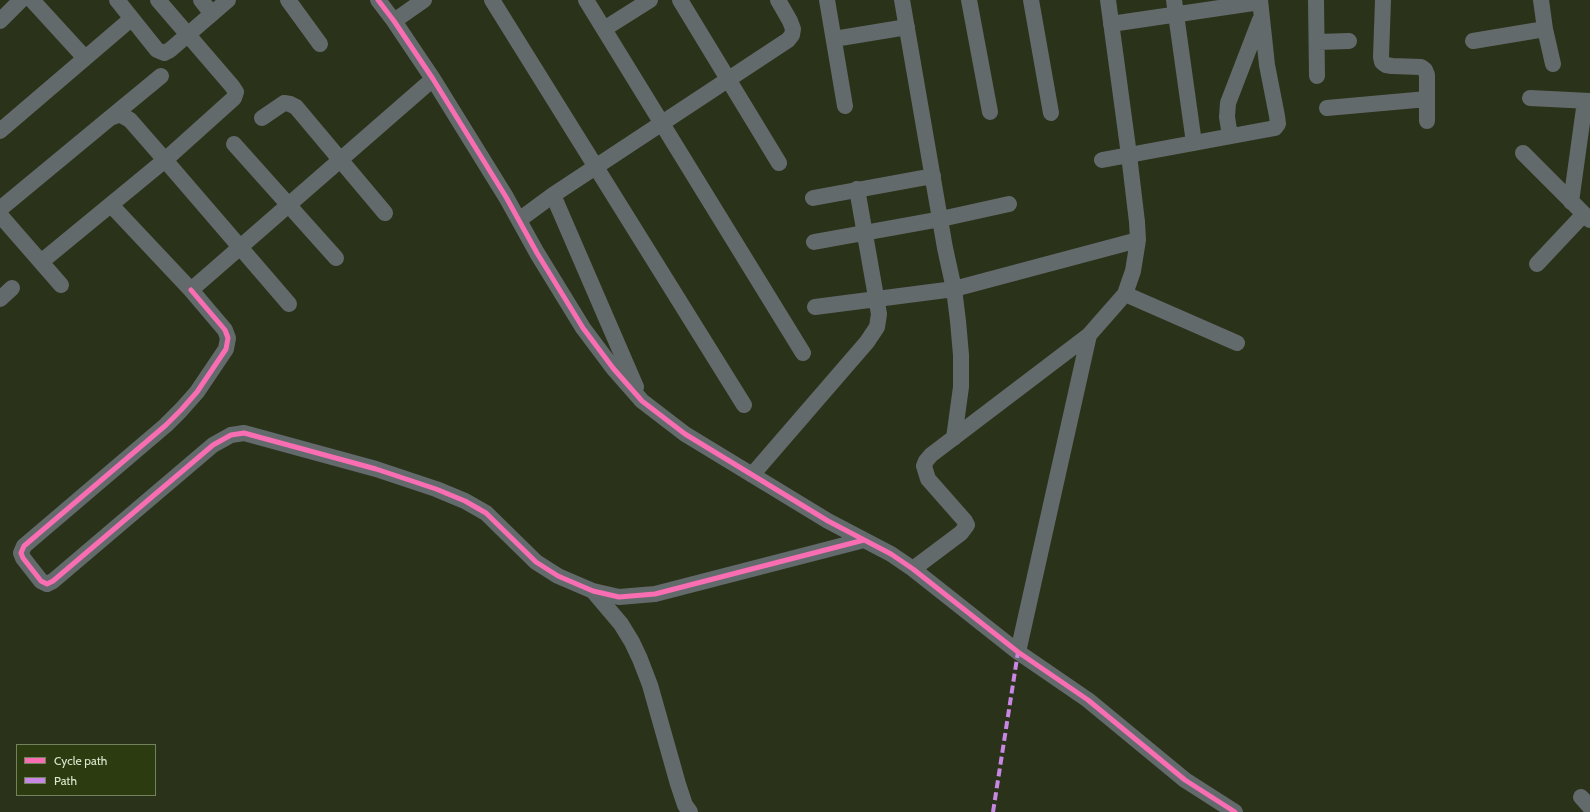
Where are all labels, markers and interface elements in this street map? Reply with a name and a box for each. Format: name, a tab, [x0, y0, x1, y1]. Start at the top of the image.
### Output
legend	[16, 744, 156, 796]
text: Cycle path	[54, 753, 107, 768]
text: Path	[54, 773, 77, 788]

